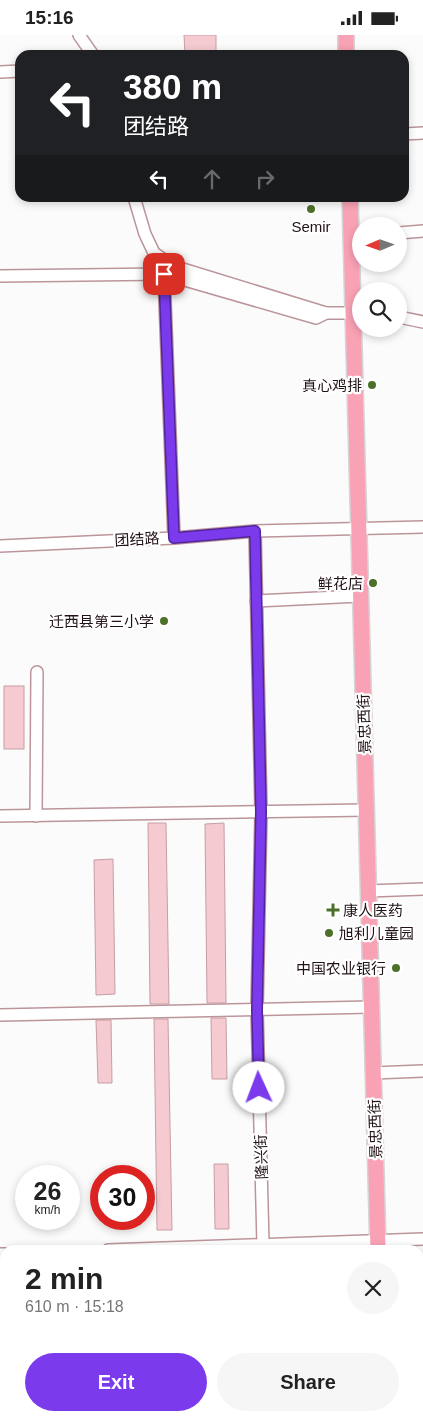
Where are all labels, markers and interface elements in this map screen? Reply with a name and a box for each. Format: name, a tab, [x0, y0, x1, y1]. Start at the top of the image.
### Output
text: 15:16	[25, 7, 74, 28]
text: 380 m	[123, 67, 222, 106]
icon: left	[40, 70, 105, 135]
text: 团结路	[123, 114, 189, 139]
icon: left	[145, 165, 173, 193]
icon: ahead	[198, 165, 226, 193]
icon: right	[251, 165, 279, 193]
marker: Semir	[305, 203, 317, 215]
north arrow	[352, 217, 408, 273]
map controls	[352, 217, 407, 337]
place label: Semir	[291, 218, 331, 235]
pin	[143, 253, 185, 295]
icon: arrive	[150, 260, 178, 288]
button: search	[352, 282, 407, 337]
place label: 真心鸡排	[302, 377, 362, 394]
marker: 真心鸡排	[366, 379, 378, 391]
street label: 团结路	[114, 529, 160, 549]
place label: 鲜花店	[318, 575, 363, 592]
marker: 鲜花店	[367, 577, 379, 589]
place label: 迁西县第三小学	[49, 613, 154, 630]
marker: 迁西县第三小学	[158, 615, 170, 627]
street label: 景忠西街	[354, 694, 374, 754]
place label: 康人医药	[343, 902, 403, 919]
marker: 康人医药	[327, 904, 339, 916]
place label: 旭利儿童园	[339, 925, 414, 942]
marker: 旭利儿童园	[323, 927, 335, 939]
place label: 中国农业银行	[296, 960, 386, 977]
marker: 中国农业银行	[390, 962, 402, 974]
position arrow	[232, 1061, 284, 1113]
street label: 景忠西街	[365, 1099, 385, 1159]
street label: 隆兴街	[252, 1134, 270, 1180]
speed limit sign: 30	[90, 1165, 155, 1230]
text: 26	[34, 1177, 61, 1205]
text: km/h	[34, 1203, 61, 1217]
text: 2 min	[25, 1262, 103, 1295]
button: close	[347, 1262, 399, 1314]
text: 610 m · 15:18	[25, 1298, 124, 1315]
button: Exit	[25, 1353, 207, 1411]
button: Share	[217, 1353, 399, 1411]

